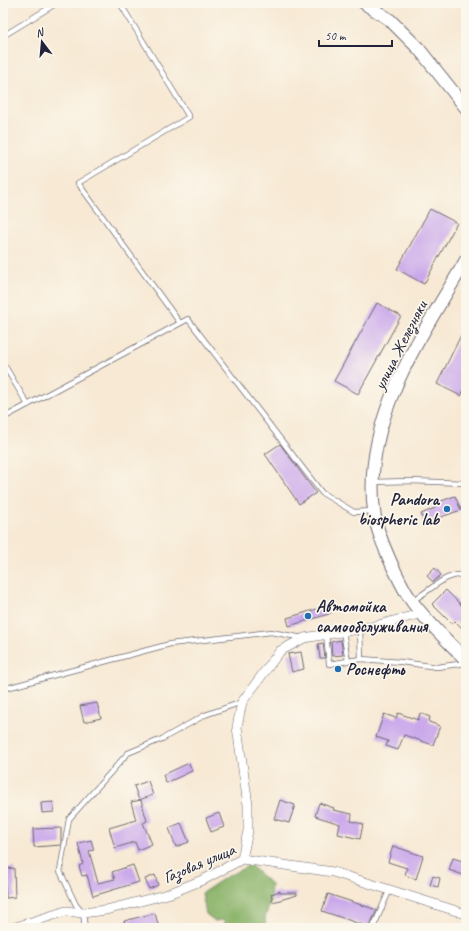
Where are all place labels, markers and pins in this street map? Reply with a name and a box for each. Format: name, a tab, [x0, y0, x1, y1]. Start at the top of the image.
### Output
place label: Pandora biospheric lab	[358, 489, 441, 530]
marker: Pandora biospheric lab	[442, 504, 452, 514]
place label: Автомойка самообслуживания	[316, 596, 429, 637]
marker: Автомойка самообслуживания	[303, 611, 313, 621]
place label: Роснефть	[346, 659, 406, 680]
marker: Роснефть	[333, 664, 343, 674]

